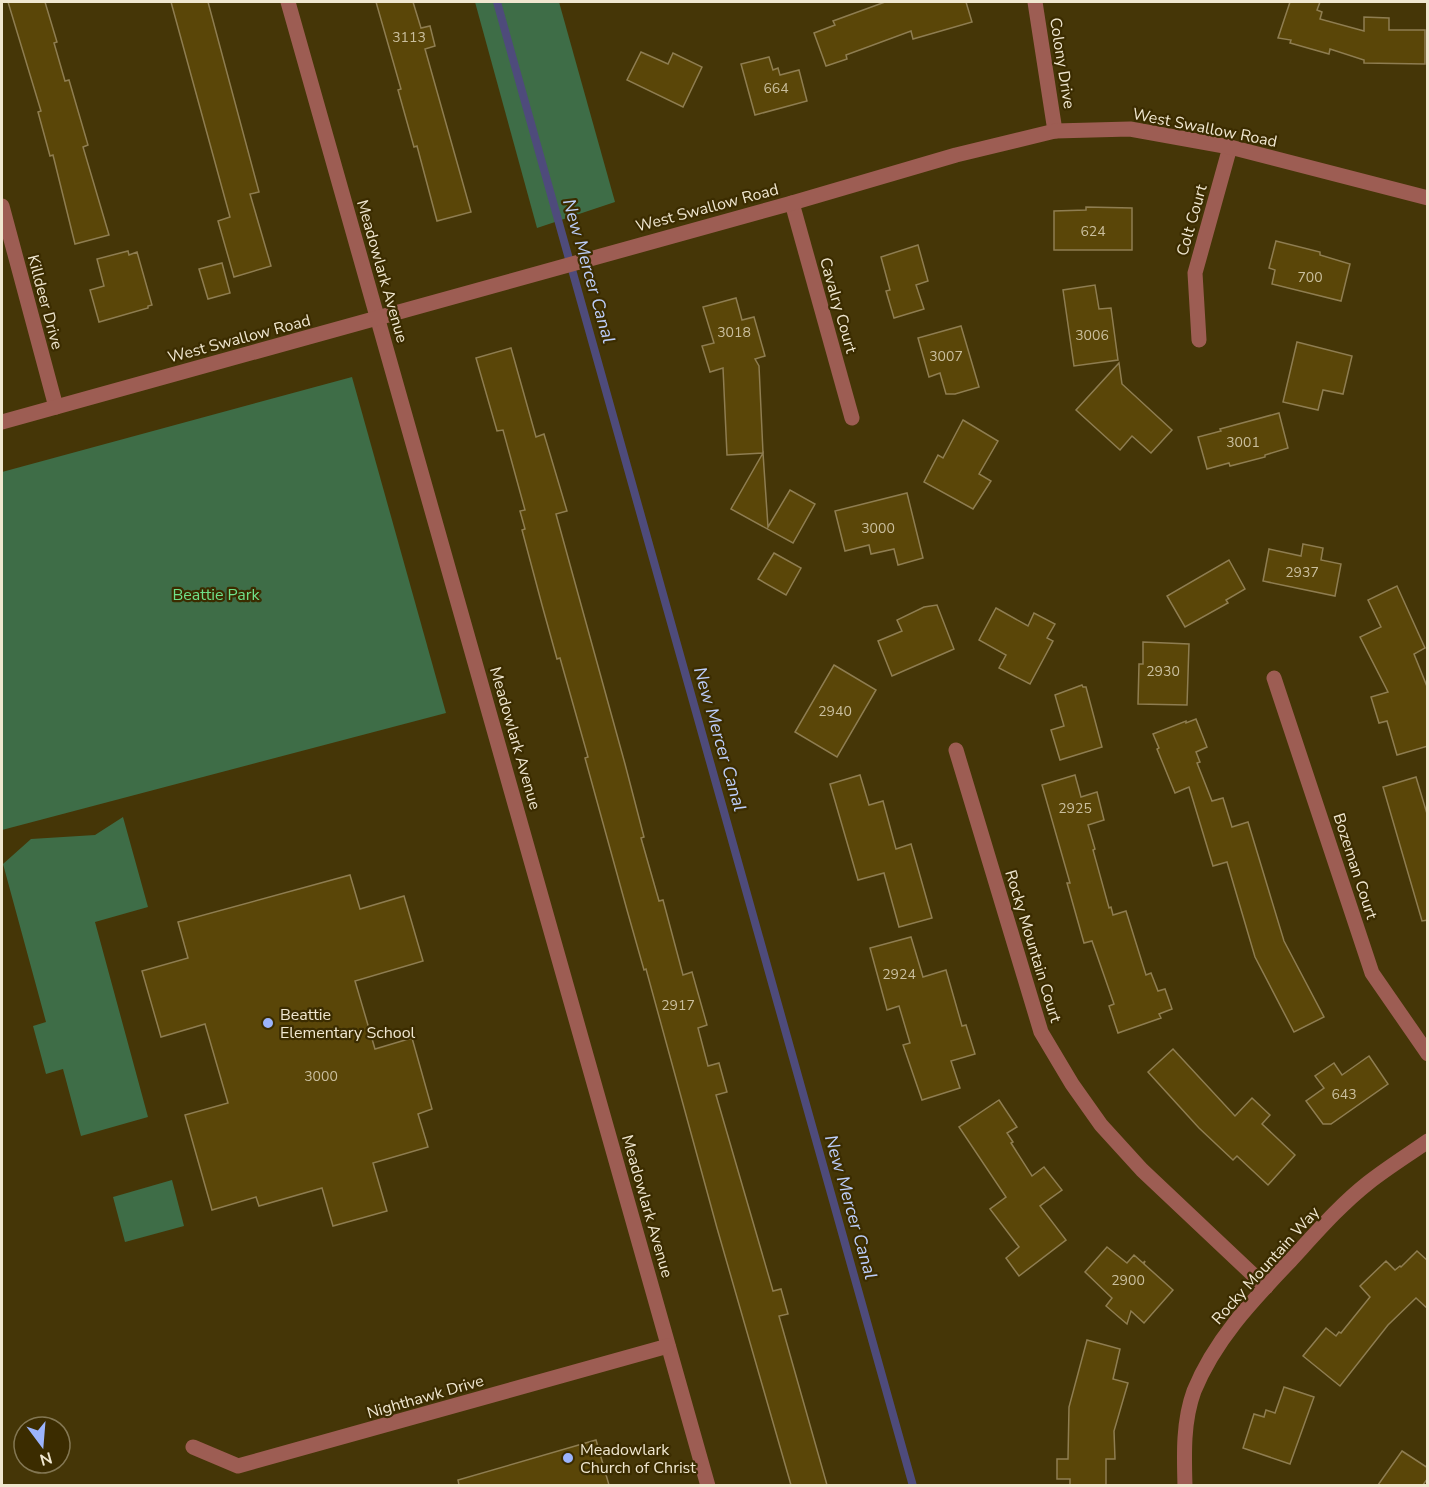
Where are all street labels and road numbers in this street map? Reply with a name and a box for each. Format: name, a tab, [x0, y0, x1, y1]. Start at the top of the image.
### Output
street label: Colony Drive	[1044, 16, 1080, 110]
street label: West Swallow Road	[1131, 103, 1279, 153]
street label: West Swallow Road	[633, 178, 781, 238]
street label: Colt Court	[1171, 182, 1213, 259]
street label: Meadowlark Avenue	[351, 197, 413, 345]
street label: Killdeer Drive	[22, 252, 68, 352]
street label: Cavalry Court	[814, 255, 862, 356]
street label: West Swallow Road	[165, 309, 313, 369]
street label: Meadowlark Avenue	[484, 664, 546, 812]
street label: Bozeman Court	[1328, 810, 1383, 923]
street label: Rocky Mountain Court	[999, 867, 1067, 1026]
street label: Meadowlark Avenue	[616, 1132, 678, 1280]
street label: Rocky Mountain Way	[1207, 1201, 1325, 1329]
street label: Nighthawk Drive	[364, 1370, 486, 1424]

